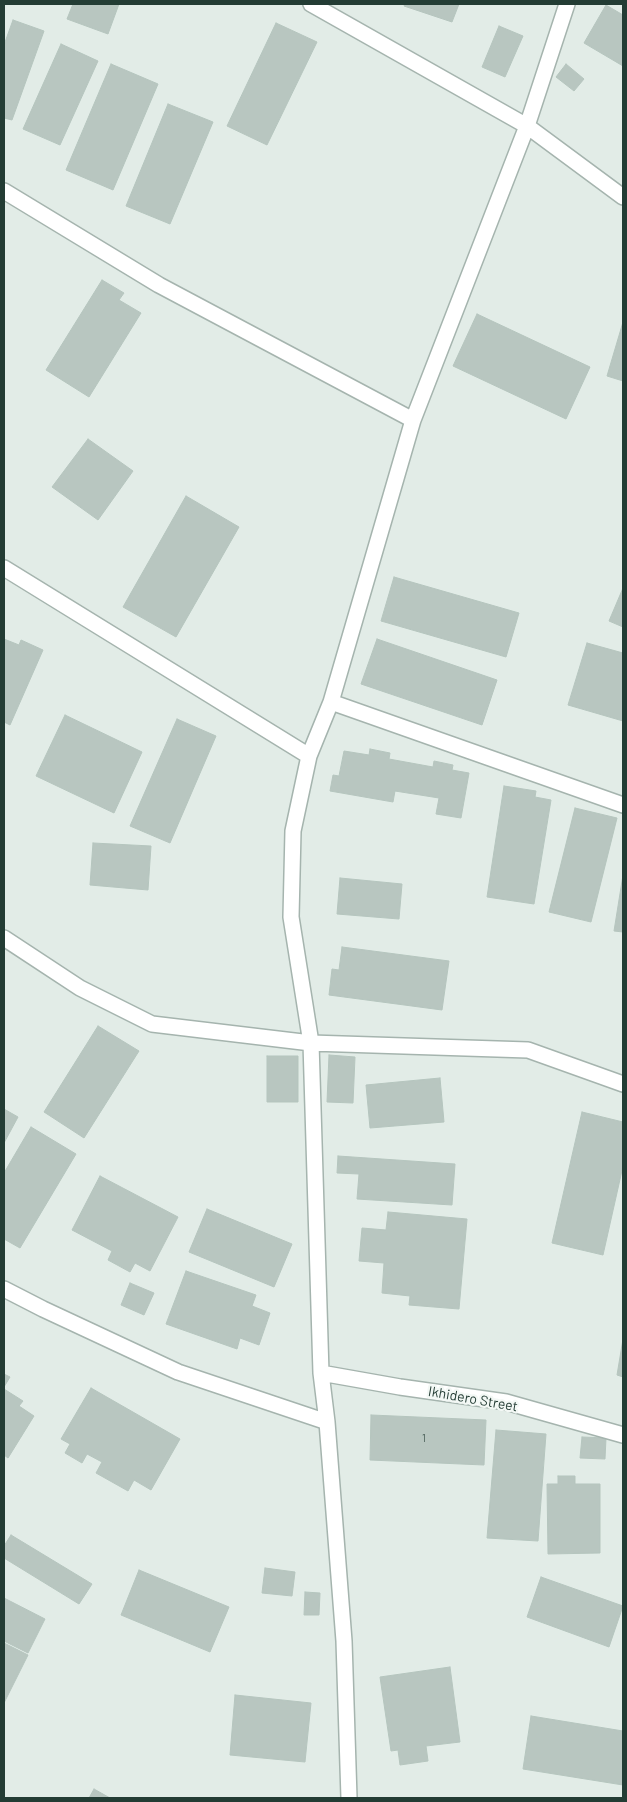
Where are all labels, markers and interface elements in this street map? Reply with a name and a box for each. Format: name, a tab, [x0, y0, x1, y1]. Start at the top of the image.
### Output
street label: Ikhidero Street	[427, 1383, 519, 1415]
house number: 1	[422, 1431, 426, 1445]

